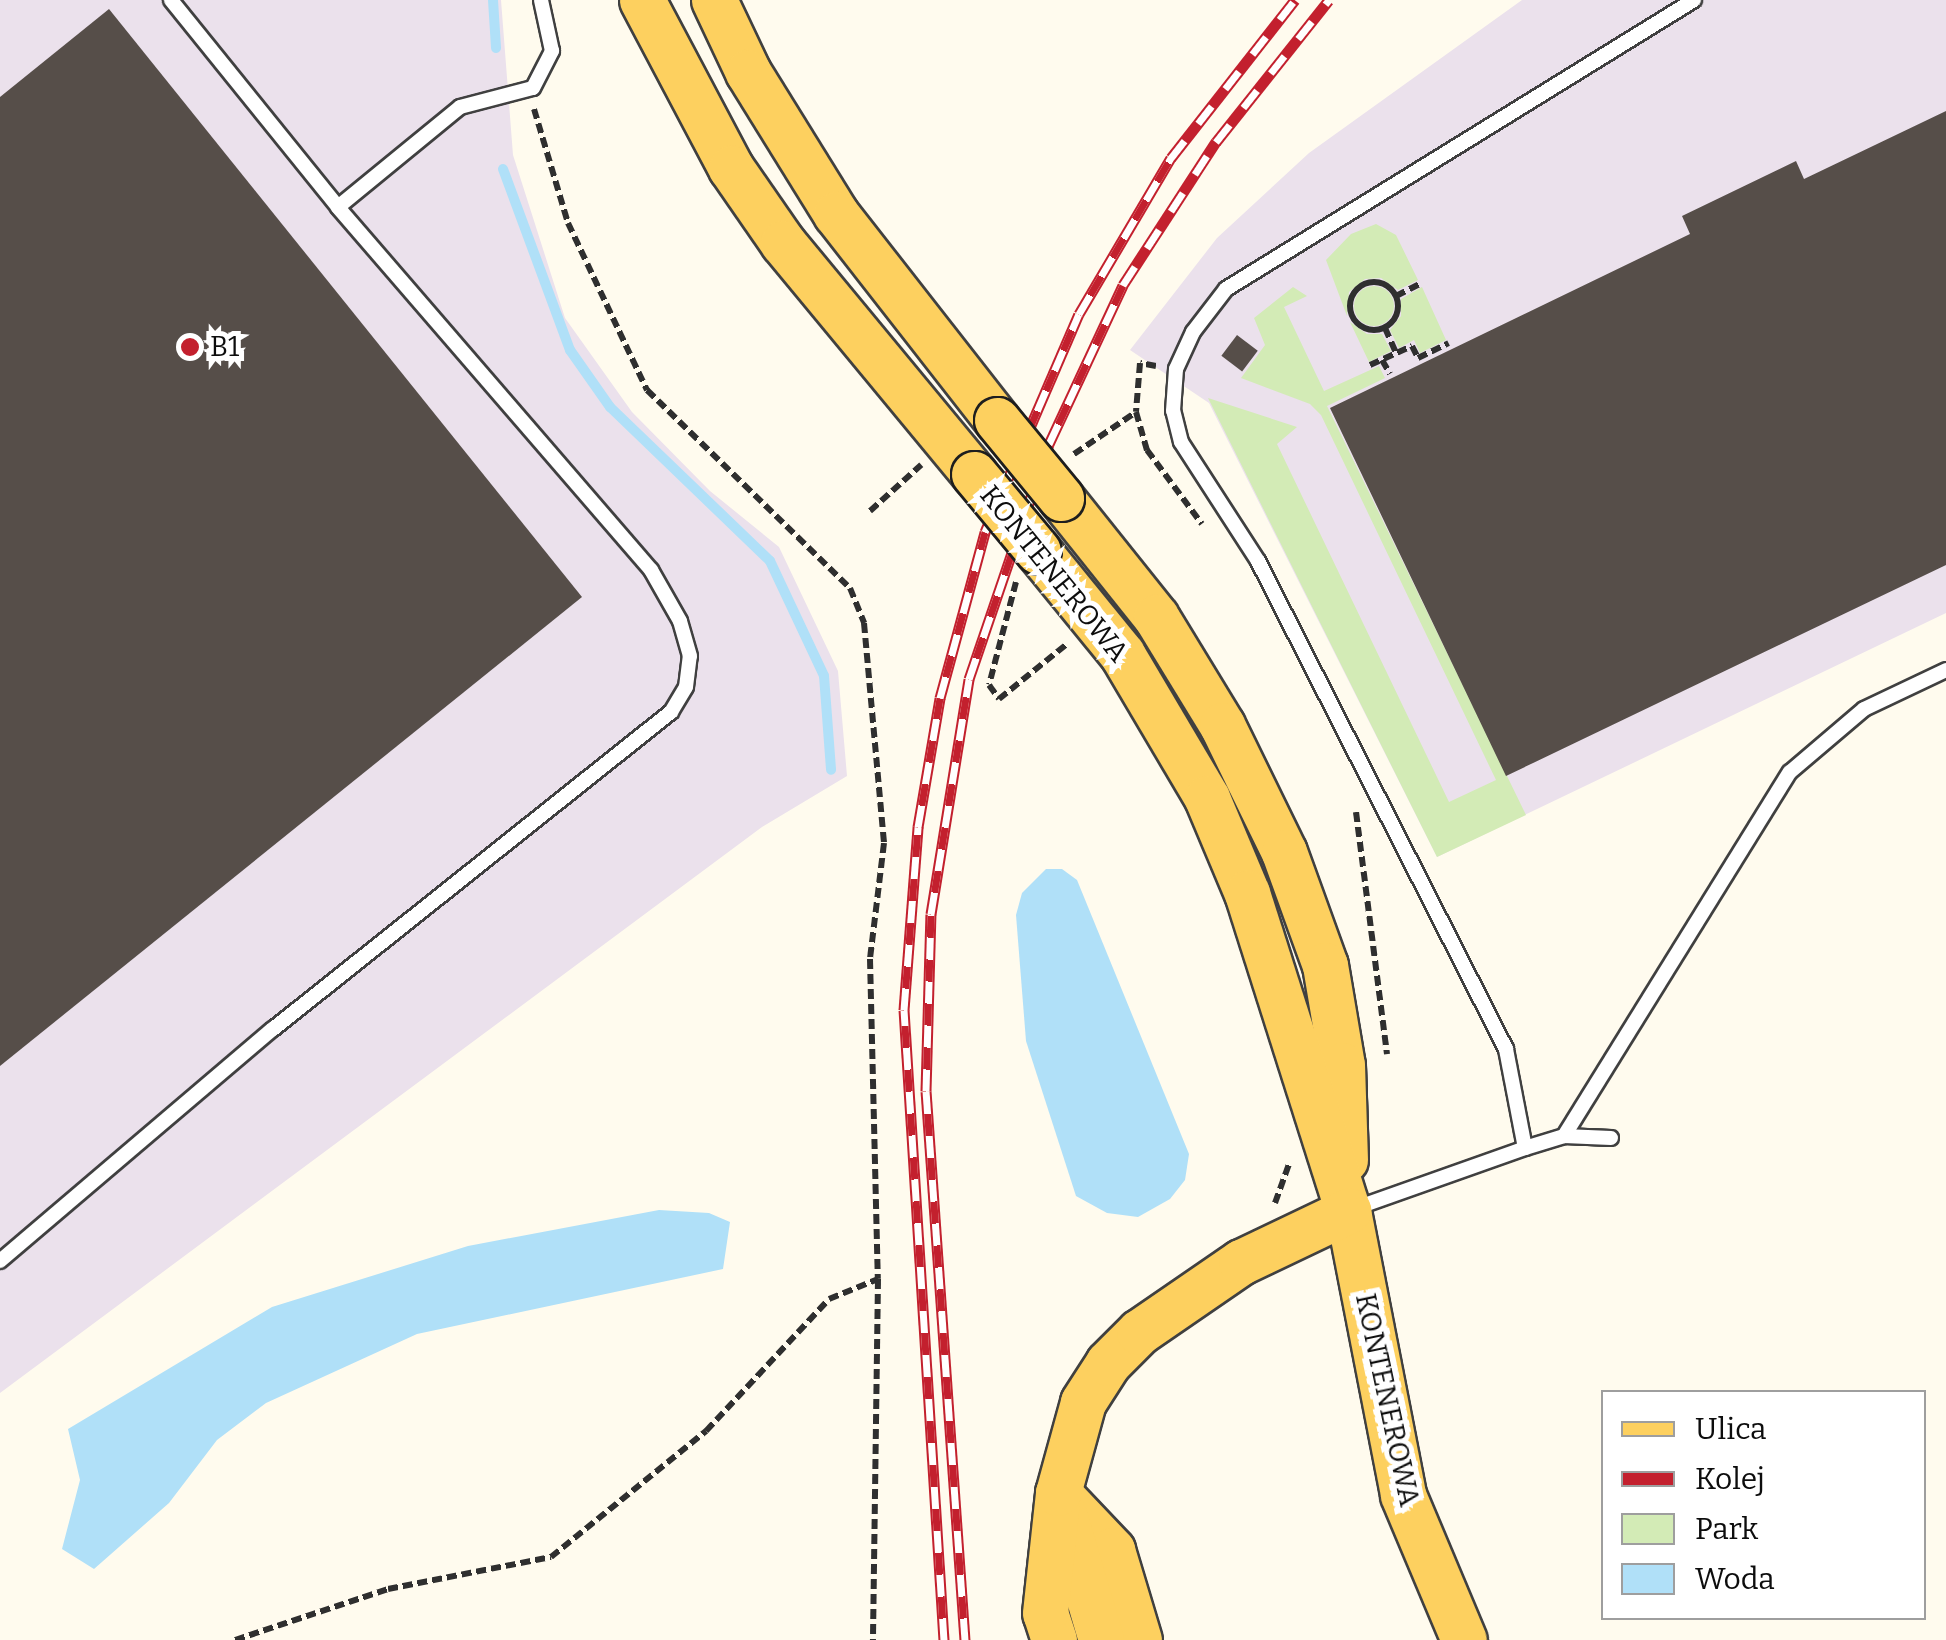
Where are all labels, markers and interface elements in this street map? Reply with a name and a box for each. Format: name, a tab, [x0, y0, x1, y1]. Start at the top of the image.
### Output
place label: B1	[210, 330, 239, 364]
marker: B1	[179, 336, 201, 358]
street label: KONTENEROWA	[973, 479, 1135, 669]
street label: KONTENEROWA	[1348, 1290, 1426, 1510]
legend	[1601, 1390, 1926, 1620]
text: Ulica	[1695, 1411, 1766, 1447]
text: Kolej	[1695, 1461, 1765, 1497]
text: Park	[1695, 1511, 1758, 1547]
text: Woda	[1695, 1561, 1775, 1597]

